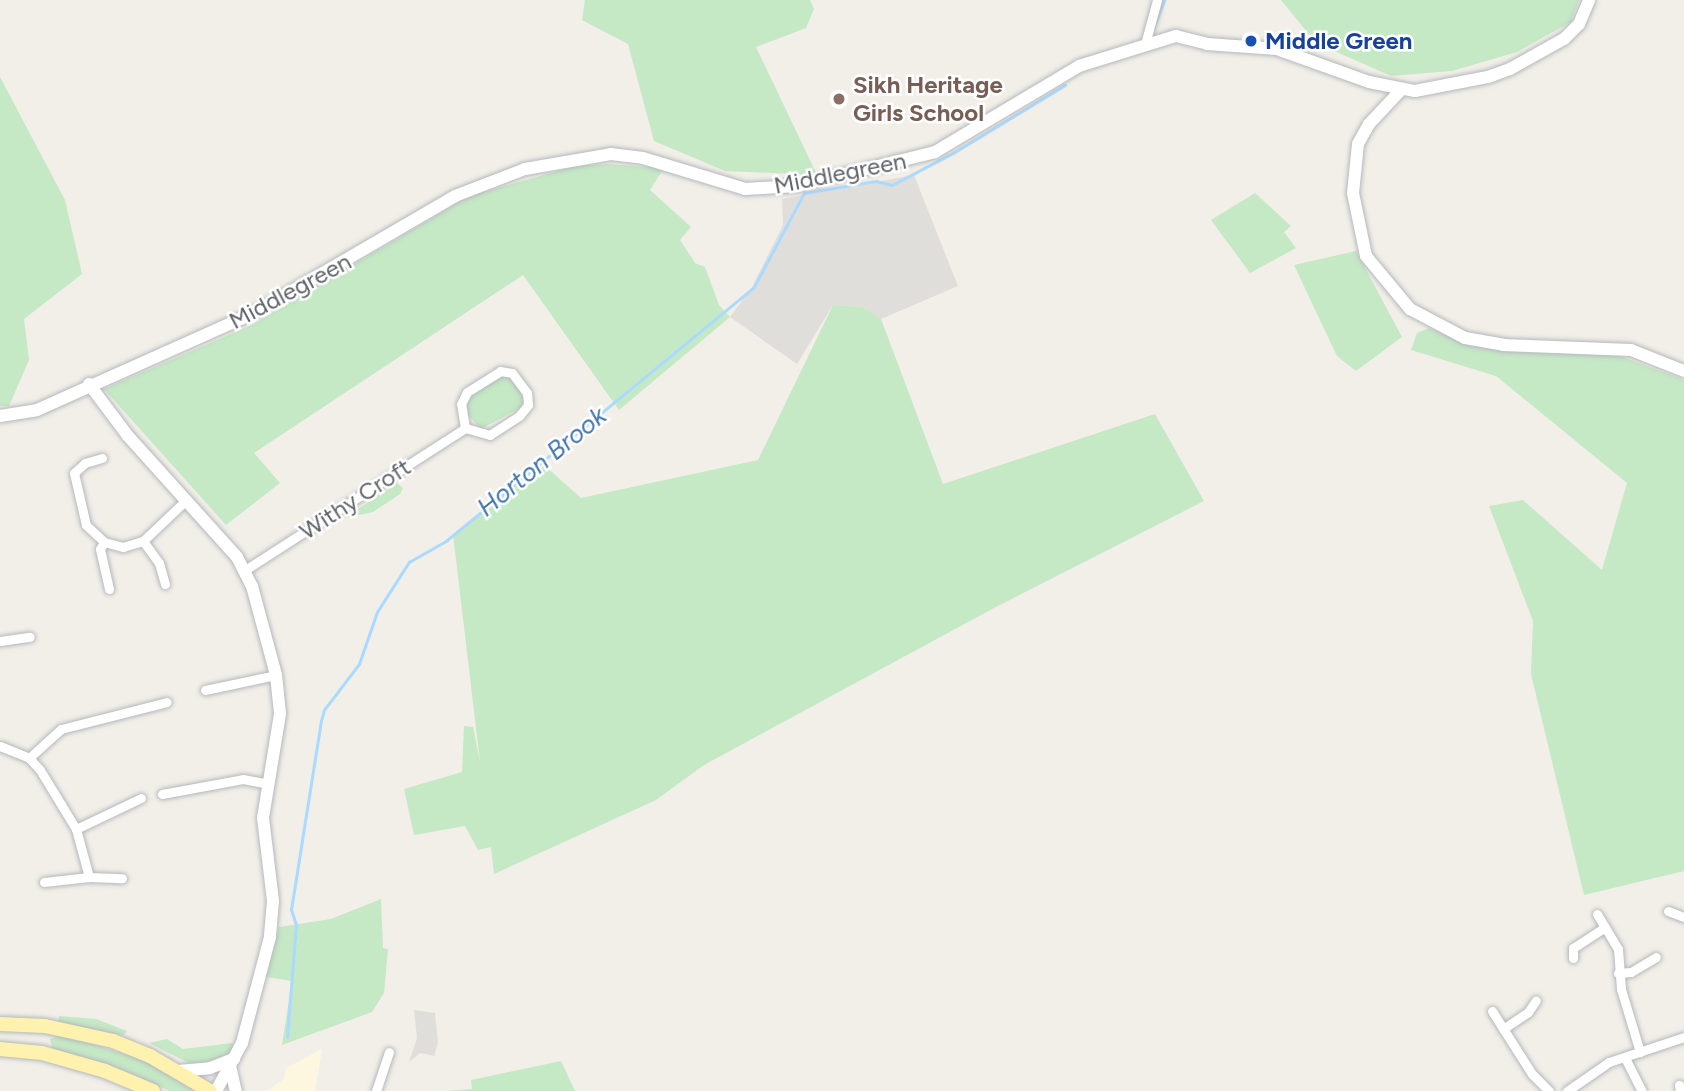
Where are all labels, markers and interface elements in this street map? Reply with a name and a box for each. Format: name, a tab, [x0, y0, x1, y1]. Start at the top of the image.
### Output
place label: Middle Green	[1265, 27, 1412, 55]
marker: Middle Green	[1243, 33, 1259, 49]
place label: Sikh Heritage Girls School	[853, 71, 1003, 127]
marker: Sikh Heritage Girls School	[831, 91, 847, 107]
street label: Middlegreen	[771, 146, 909, 200]
street label: Middlegreen	[224, 247, 356, 335]
water label: Horton Brook	[471, 400, 613, 524]
street label: Withy Croft	[294, 452, 416, 546]

